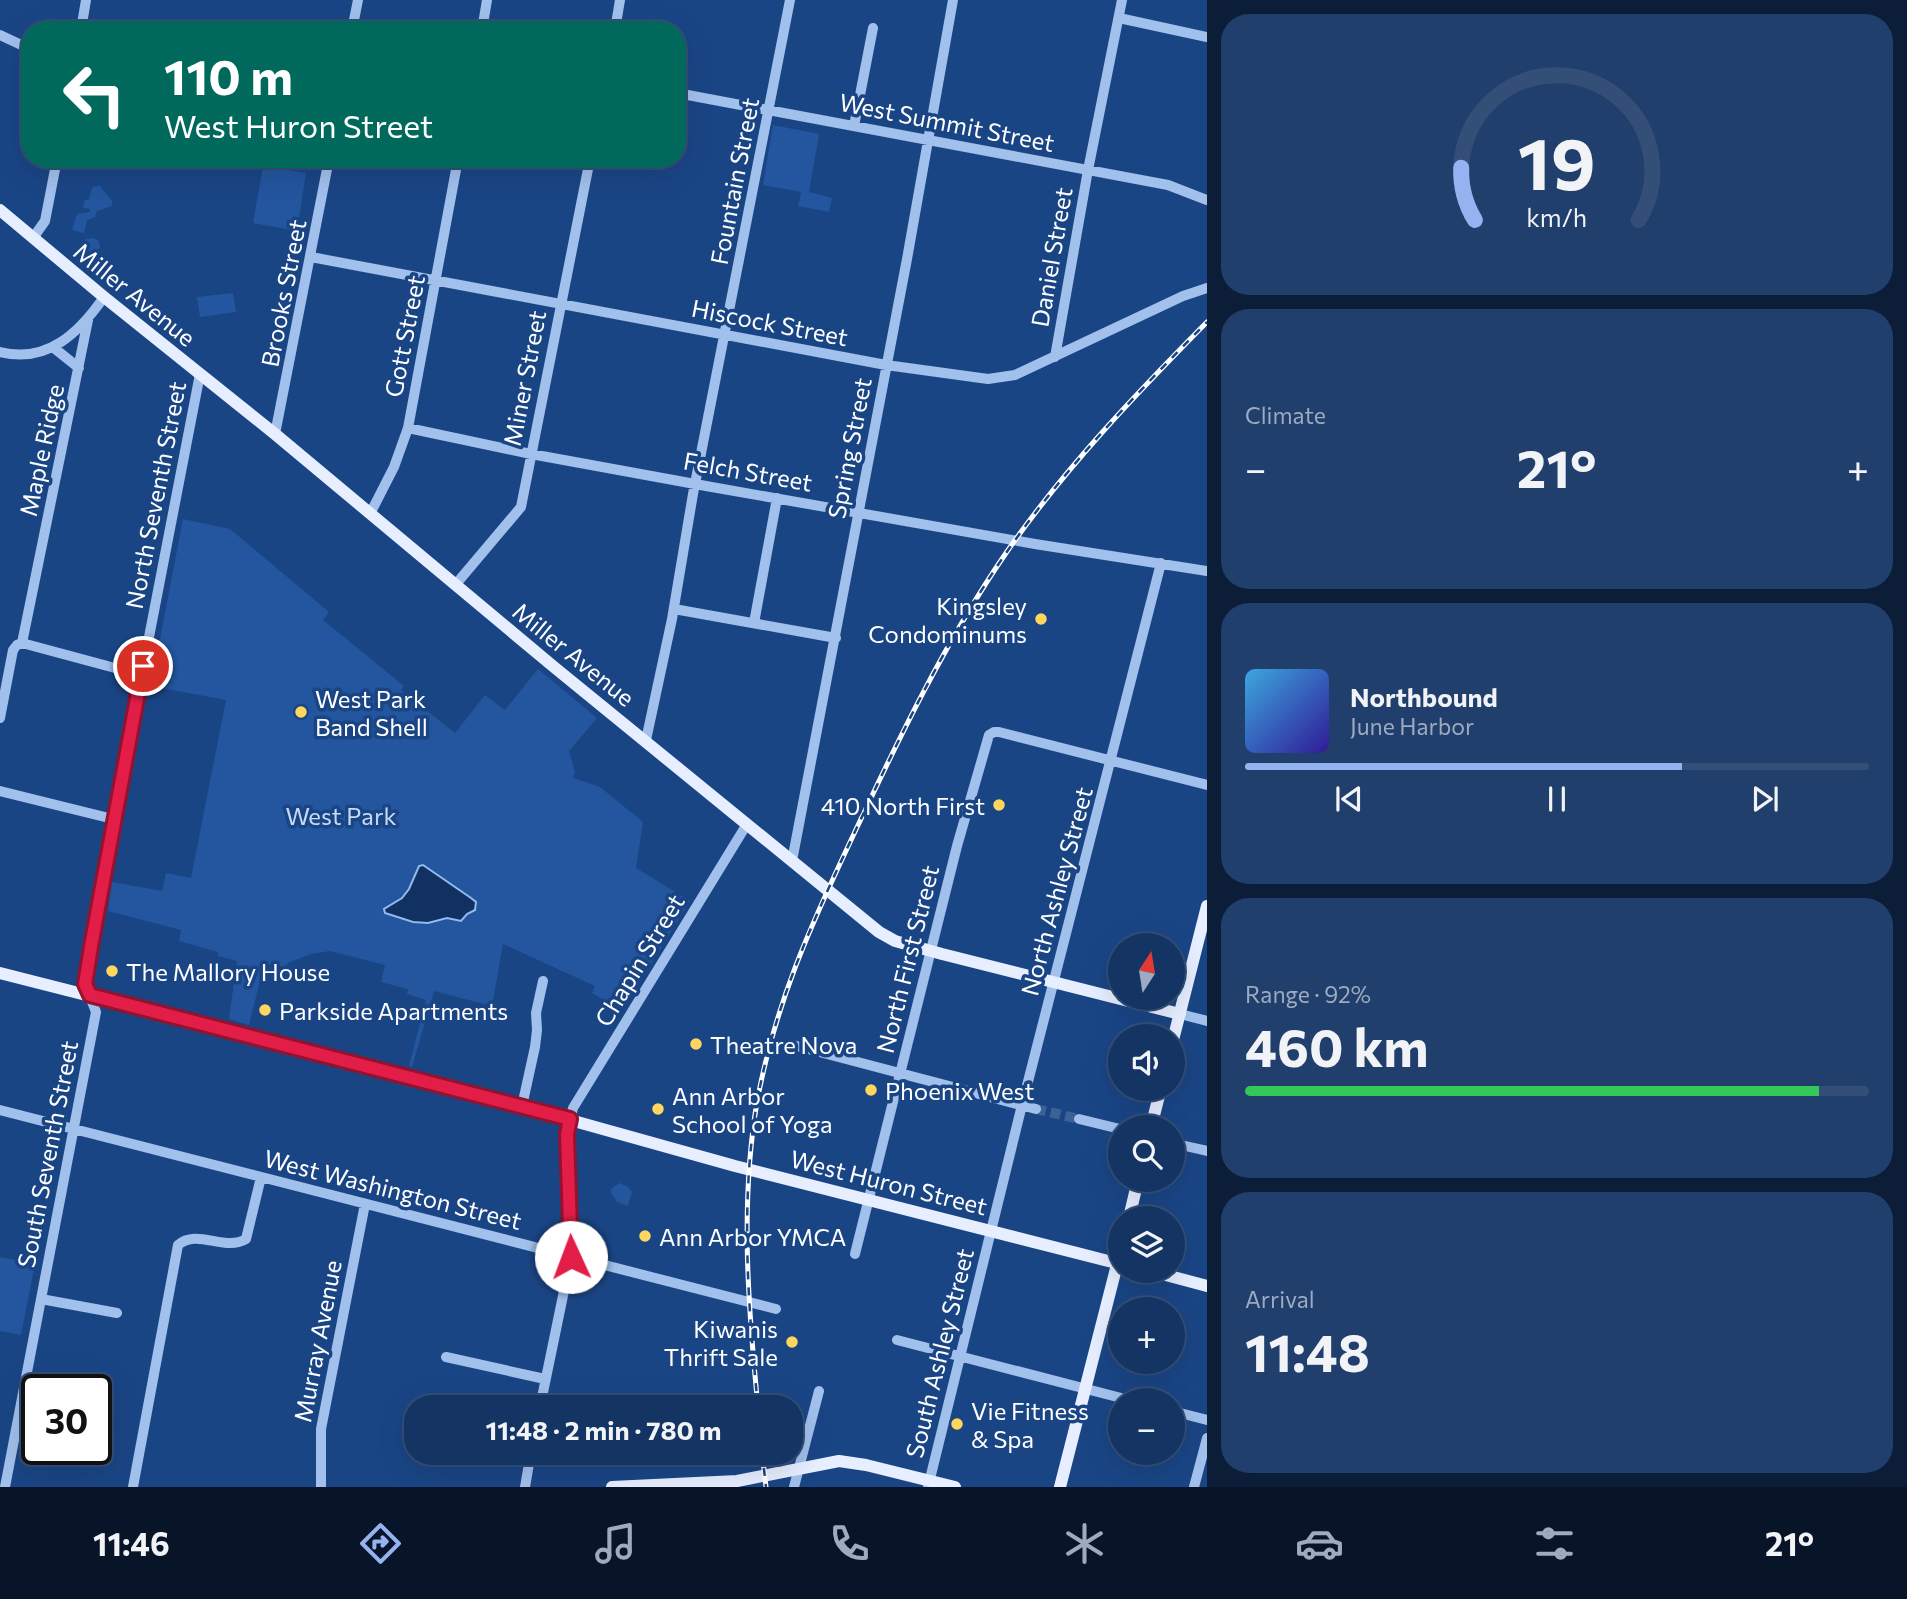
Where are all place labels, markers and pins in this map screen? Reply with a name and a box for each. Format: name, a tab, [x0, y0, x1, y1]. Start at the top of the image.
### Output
place label: Kingsley Condominums	[868, 591, 1027, 648]
marker: Kingsley Condominums	[1033, 611, 1049, 627]
pin	[113, 636, 173, 696]
place label: West Park Band Shell	[315, 684, 428, 741]
marker: West Park Band Shell	[293, 704, 309, 720]
place label: 410 North First	[821, 791, 985, 820]
marker: 410 North First	[991, 797, 1007, 813]
place label: The Mallory House	[126, 957, 330, 986]
marker: The Mallory House	[104, 963, 120, 979]
place label: Parkside Apartments	[279, 996, 508, 1025]
marker: Parkside Apartments	[257, 1002, 273, 1018]
place label: Theatre Nova	[710, 1030, 857, 1059]
marker: Theatre Nova	[688, 1036, 704, 1052]
place label: Phoenix West	[885, 1076, 1034, 1105]
place label: Ann Arbor School of Yoga	[672, 1081, 832, 1138]
marker: Phoenix West	[863, 1082, 879, 1098]
marker: Ann Arbor School of Yoga	[650, 1101, 666, 1117]
place label: Ann Arbor YMCA	[659, 1222, 846, 1251]
marker: Ann Arbor YMCA	[637, 1228, 653, 1244]
place label: Kiwanis Thrift Sale	[664, 1314, 778, 1371]
marker: Kiwanis Thrift Sale	[784, 1334, 800, 1350]
place label: Vie Fitness & Spa	[971, 1396, 1089, 1453]
marker: Vie Fitness & Spa	[949, 1416, 965, 1432]

